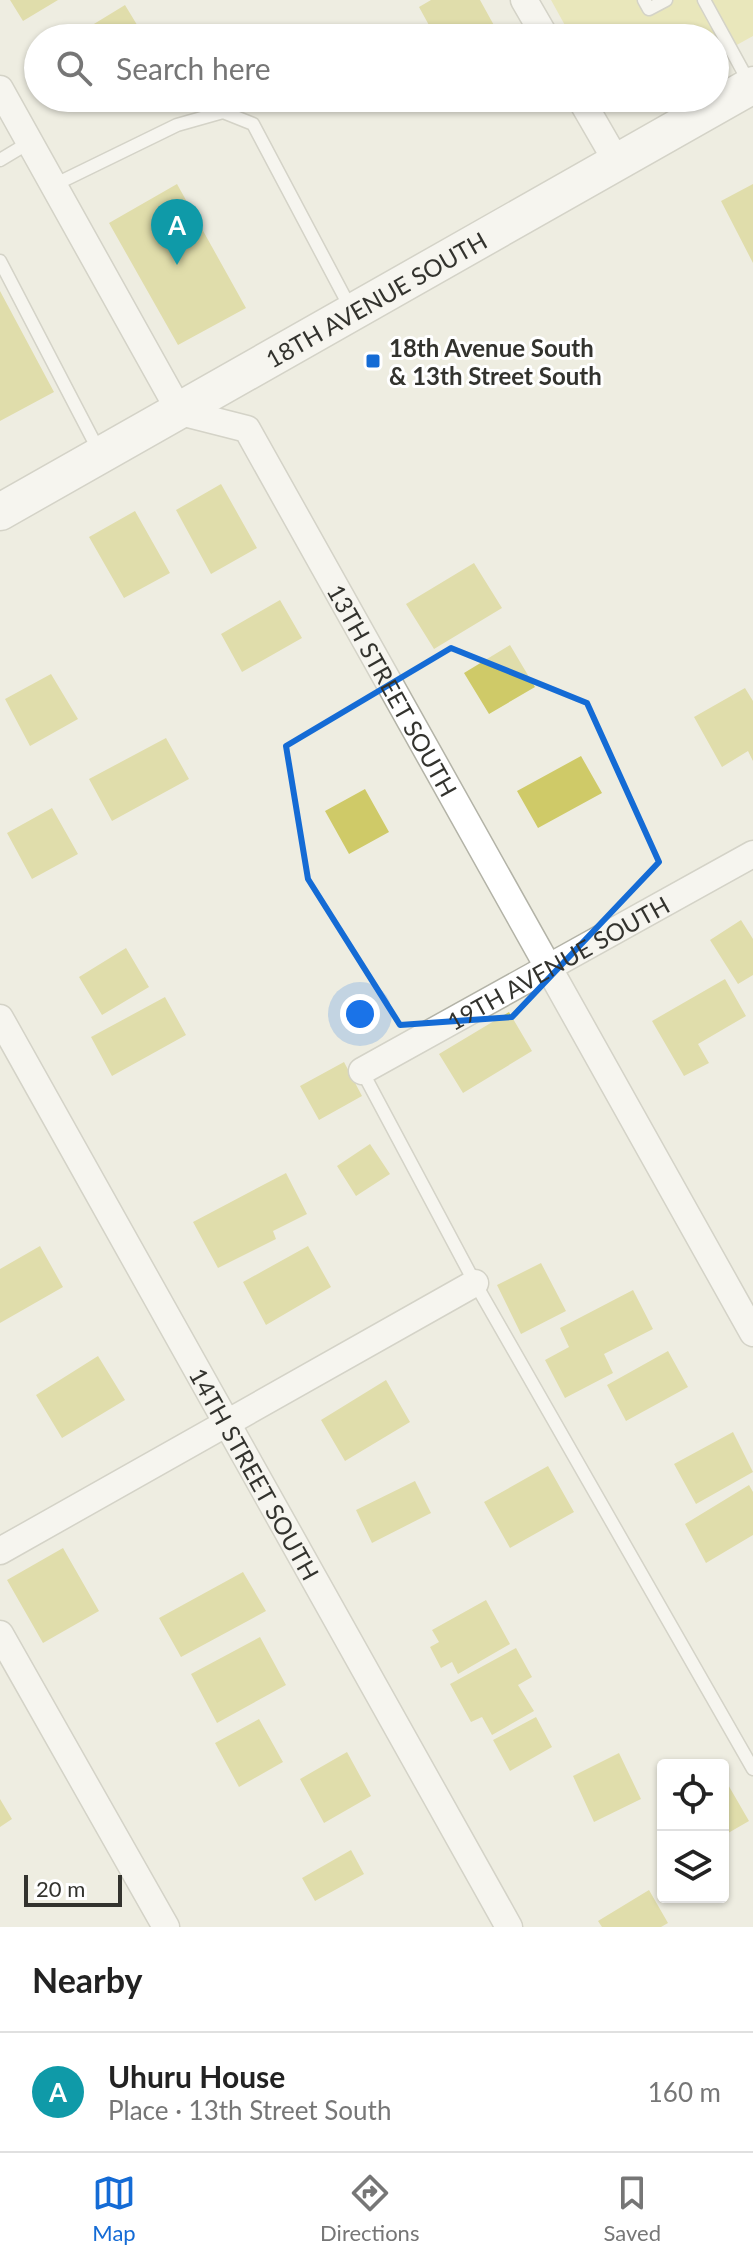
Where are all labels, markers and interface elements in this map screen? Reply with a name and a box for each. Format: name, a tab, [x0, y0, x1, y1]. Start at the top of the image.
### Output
search box	[24, 24, 729, 112]
icon: search	[52, 46, 96, 90]
text: Search here	[116, 50, 271, 86]
pin: A	[151, 199, 203, 265]
street label: 18TH AVENUE SOUTH	[260, 225, 491, 373]
place label: 18th Avenue South & 13th Street South	[389, 333, 602, 390]
marker: 18th Avenue South & 13th Street South	[364, 352, 382, 370]
street label: 13TH STREET SOUTH	[322, 579, 464, 801]
street label: 19TH AVENUE SOUTH	[442, 889, 674, 1035]
your location	[340, 994, 380, 1034]
street label: 14TH STREET SOUTH	[184, 1362, 326, 1585]
map controls	[657, 1759, 729, 1903]
button: locate	[657, 1759, 729, 1831]
button: layers	[657, 1831, 729, 1903]
scale bar	[24, 1871, 122, 1907]
text: 20 m	[36, 1875, 85, 1902]
text: Nearby	[32, 1959, 143, 2000]
text: Uhuru House	[108, 2058, 285, 2094]
text: A	[49, 2076, 67, 2108]
text: 160 m	[648, 2076, 721, 2108]
text: Place · 13th Street South	[108, 2094, 391, 2126]
tab: Map	[92, 2171, 136, 2246]
tab: Directions	[320, 2171, 419, 2246]
tab: Saved	[603, 2171, 661, 2246]

